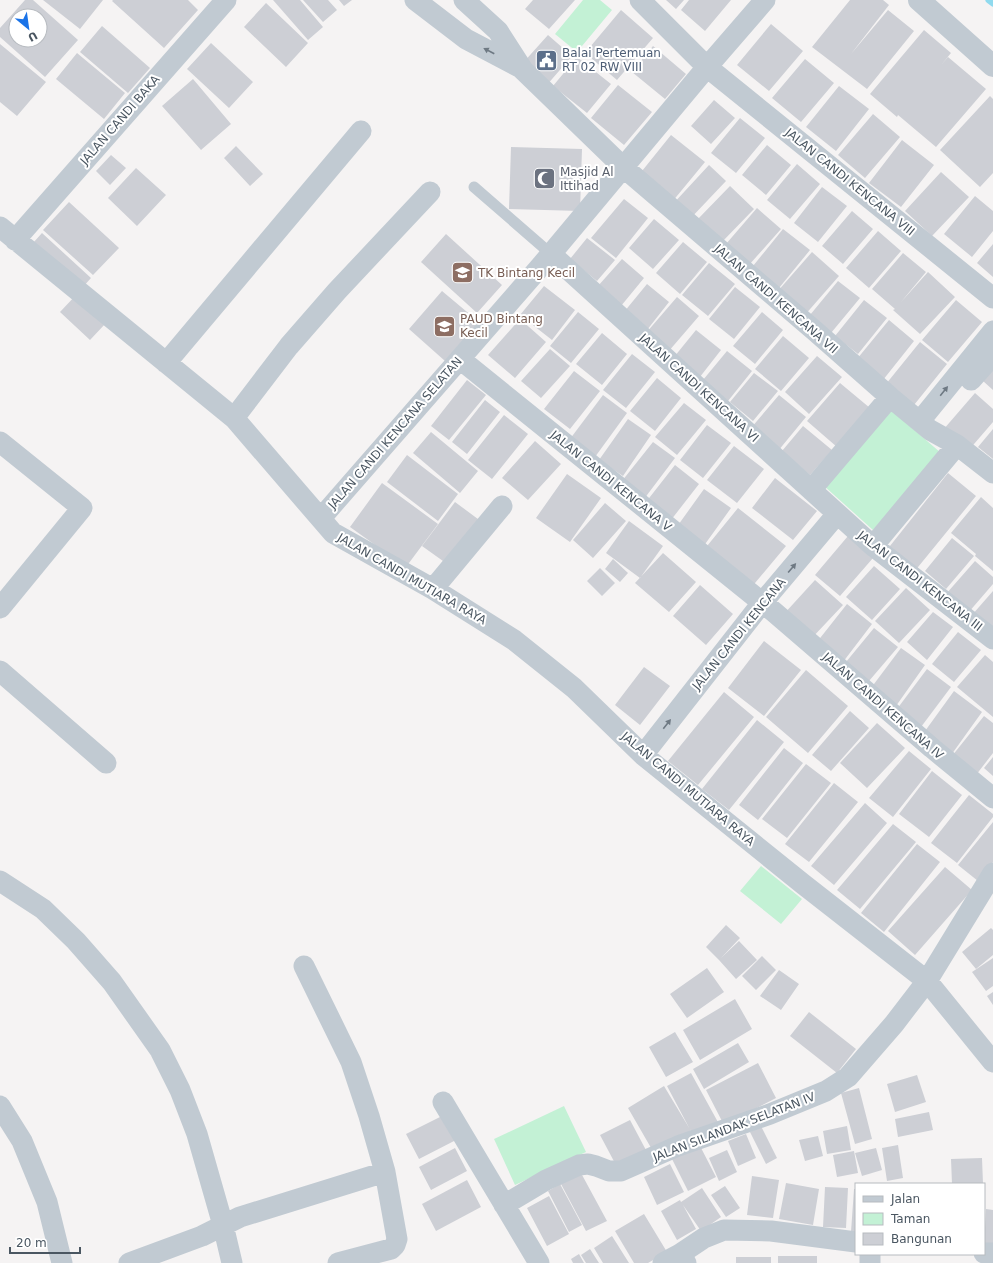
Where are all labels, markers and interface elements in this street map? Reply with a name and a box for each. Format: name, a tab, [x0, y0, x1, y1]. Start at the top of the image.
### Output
north arrow	[8, 8, 48, 48]
text: U	[26, 28, 40, 44]
place label: Balai Pertemuan RT 02 RW VIII	[562, 46, 661, 74]
public building icon: Balai Pertemuan RT 02 RW VIII	[534, 47, 560, 73]
one-way arrow	[483, 48, 495, 54]
street label: JALAN CANDI BAKA	[77, 72, 163, 168]
street label: JALAN CANDI KENCANA VIII	[782, 125, 918, 239]
place label: Masjid Al Ittihad	[560, 165, 614, 193]
mosque icon: Masjid Al Ittihad	[532, 166, 558, 192]
street label: JALAN CANDI KENCANA VII	[711, 241, 841, 356]
school or university icon: TK Bintang Kecil	[449, 260, 475, 286]
place label: TK Bintang Kecil	[477, 266, 575, 280]
place label: PAUD Bintang Kecil	[460, 312, 543, 340]
school or university icon: PAUD Bintang Kecil	[431, 313, 457, 339]
street label: JALAN CANDI KENCANA VI	[636, 330, 761, 445]
street label: JALAN CANDI KENCANA SELATAN	[325, 354, 465, 513]
one-way arrow	[940, 386, 949, 396]
street label: JALAN CANDI KENCANA V	[547, 427, 675, 535]
street label: JALAN CANDI KENCANA III	[854, 527, 985, 634]
street label: JALAN CANDI MUTIARA RAYA	[334, 530, 490, 628]
one-way arrow	[788, 562, 797, 573]
street label: JALAN CANDI KENCANA	[689, 575, 789, 694]
street label: JALAN CANDI KENCANA IV	[819, 649, 947, 763]
one-way arrow	[663, 719, 672, 730]
street label: JALAN CANDI MUTIARA RAYA	[618, 729, 758, 849]
street label: JALAN SILANDAK SELATAN IV	[650, 1089, 818, 1165]
legend	[855, 1183, 985, 1255]
text: Jalan	[890, 1192, 920, 1206]
text: Taman	[890, 1212, 930, 1226]
scale bar	[10, 1229, 80, 1255]
text: Bangunan	[891, 1232, 952, 1246]
text: 20 m	[16, 1236, 47, 1250]

